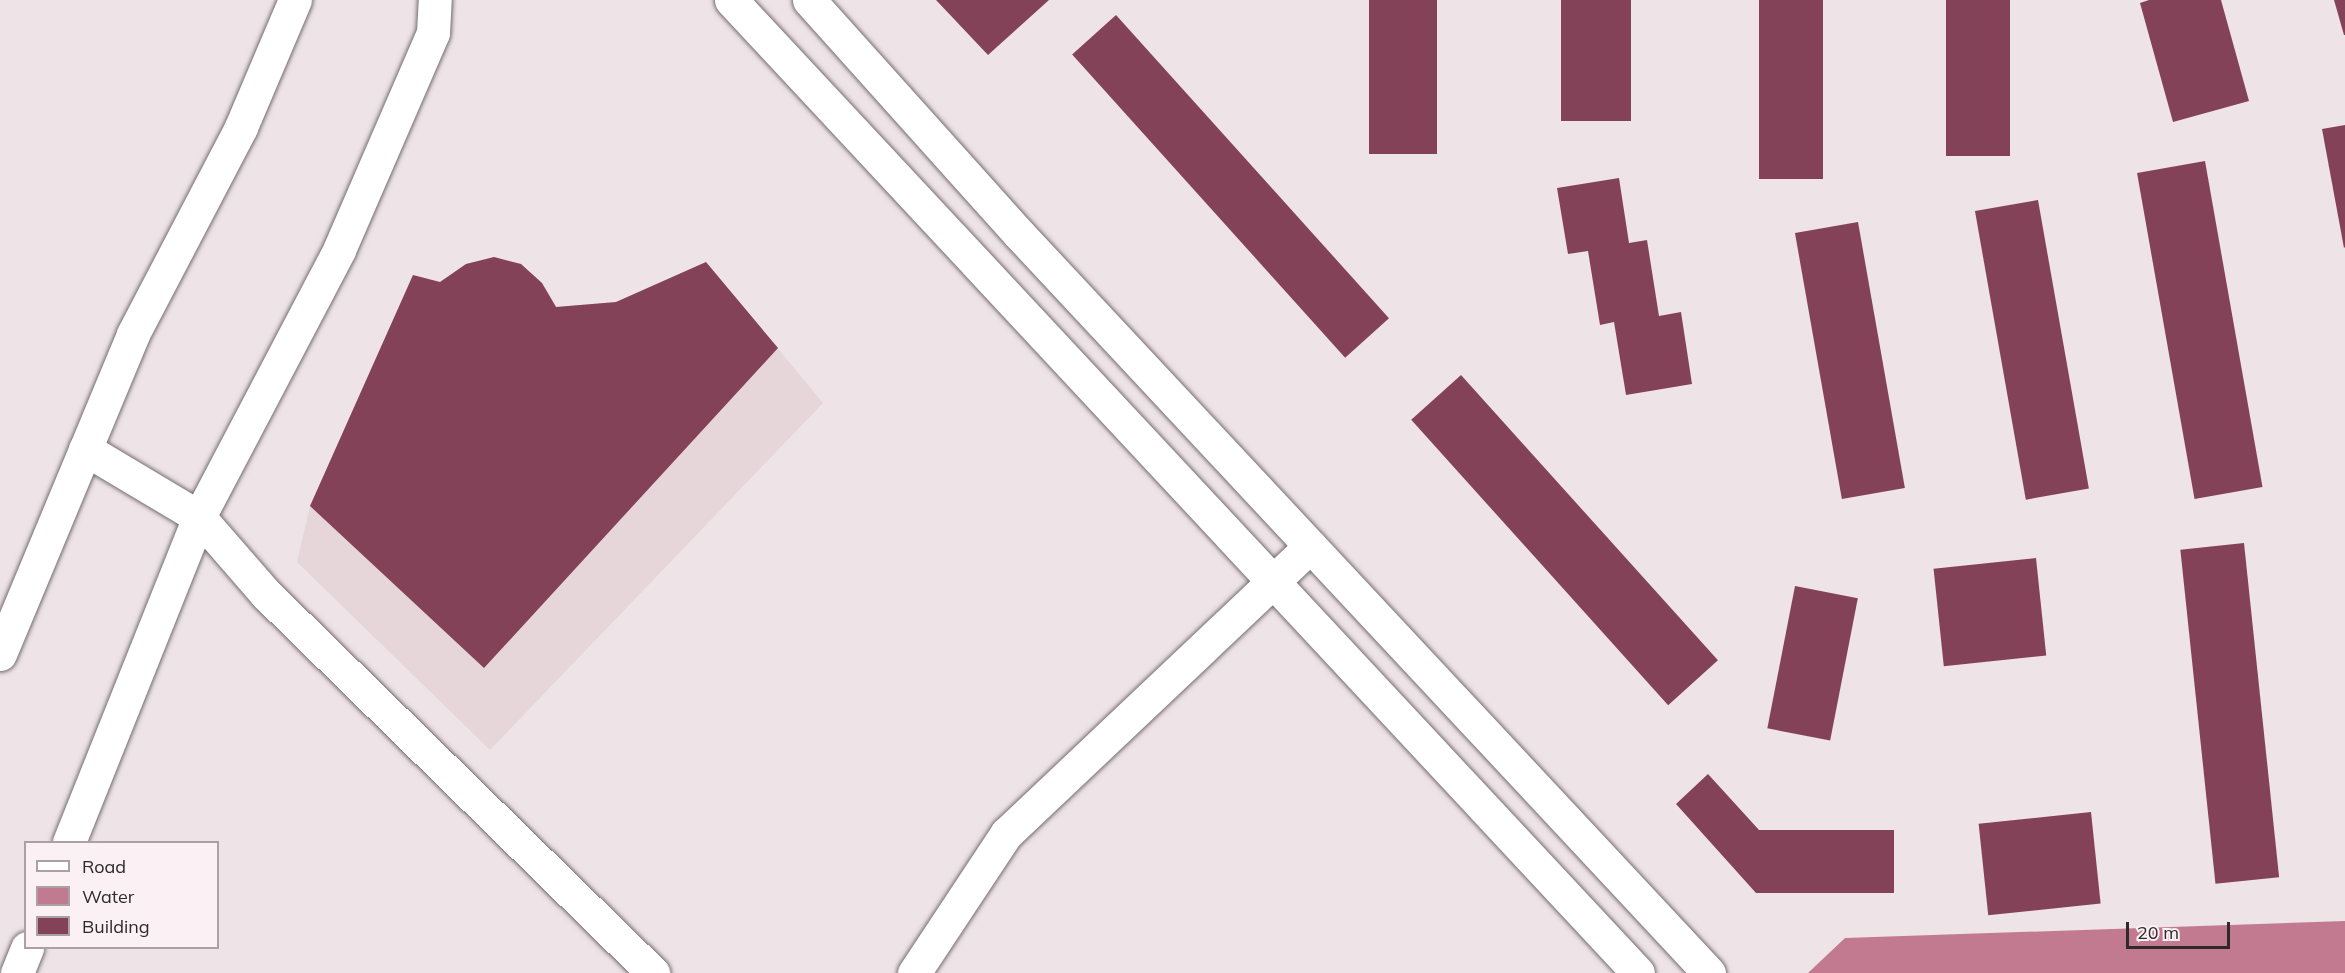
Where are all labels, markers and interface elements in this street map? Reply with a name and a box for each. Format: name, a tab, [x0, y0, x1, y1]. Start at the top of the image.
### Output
legend	[24, 841, 219, 949]
text: Road	[82, 855, 126, 878]
text: Water	[82, 885, 134, 908]
scale bar	[2129, 910, 2232, 948]
text: Building	[82, 915, 150, 938]
text: 20 m	[2137, 921, 2179, 944]

